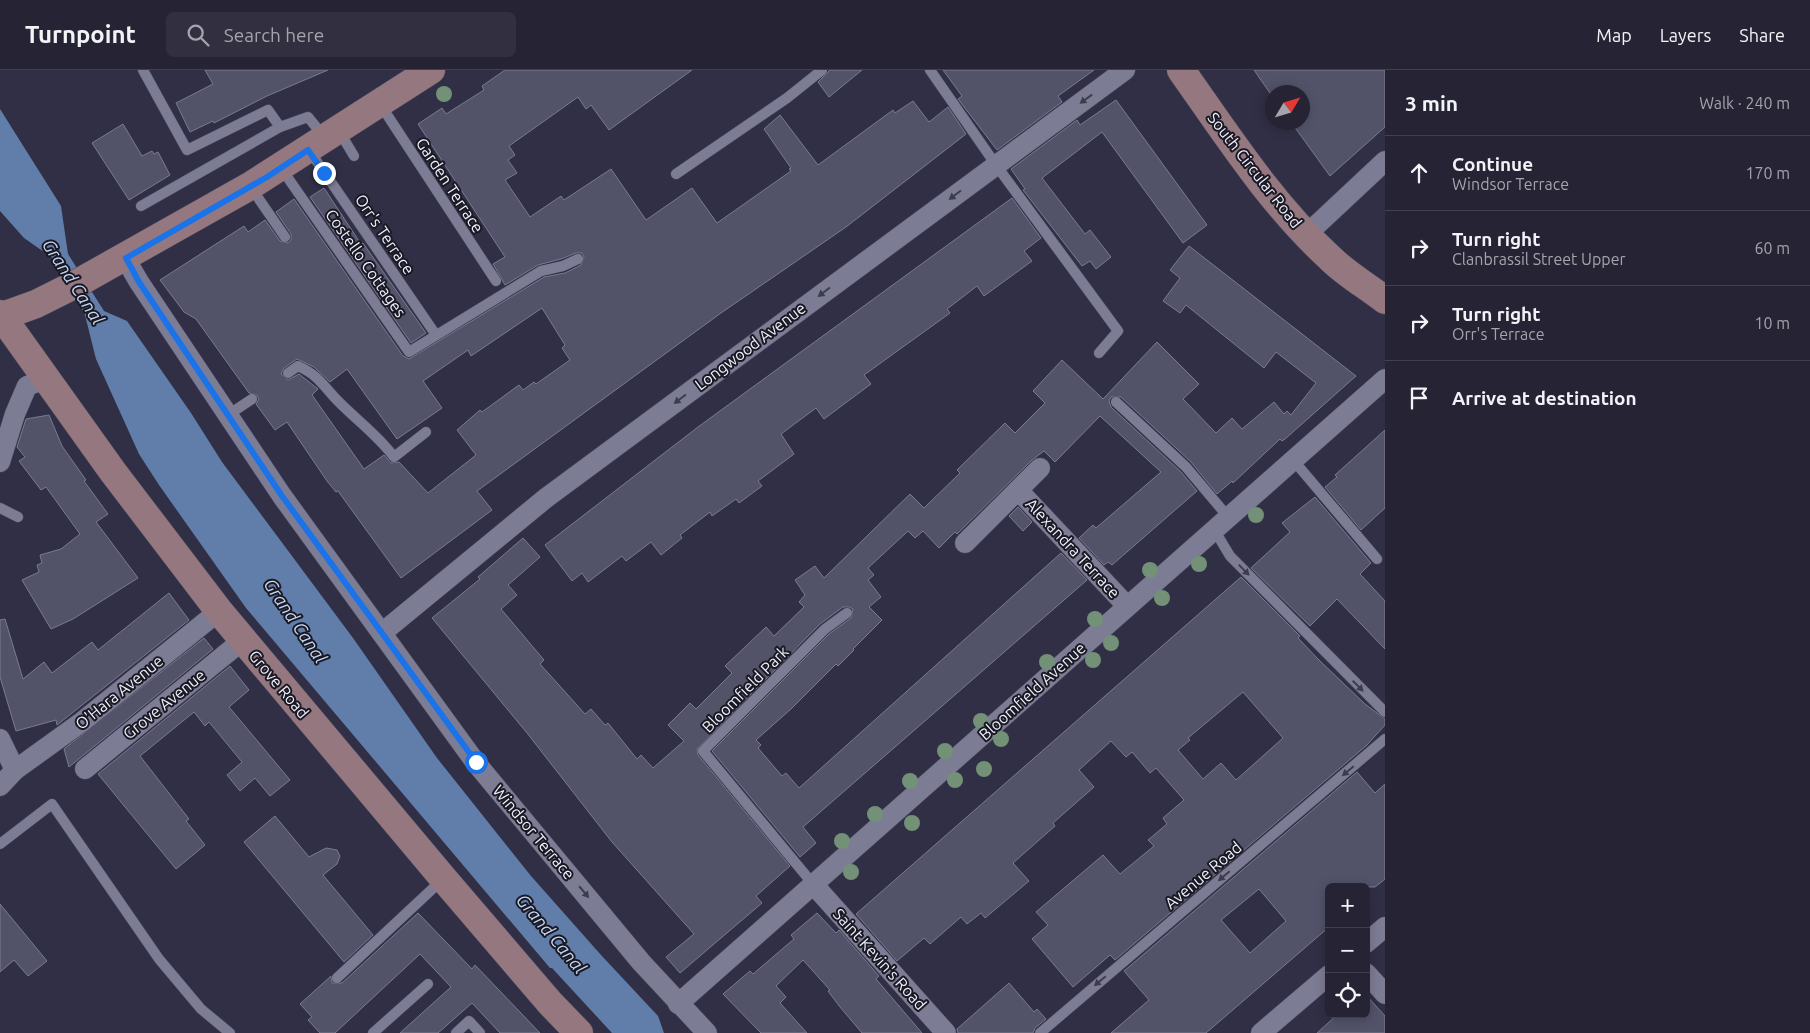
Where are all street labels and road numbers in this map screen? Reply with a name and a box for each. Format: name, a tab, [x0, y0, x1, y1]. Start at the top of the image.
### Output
street label: South Circular Road	[1204, 109, 1306, 231]
street label: Garden Terrace	[413, 134, 487, 236]
street label: Orr's Terrace	[352, 191, 418, 277]
street label: Costello Cottages	[322, 206, 410, 320]
street label: Longwood Avenue	[691, 299, 809, 393]
street label: Alexandra Terrace	[1022, 494, 1124, 602]
street label: Bloomfield Avenue	[975, 639, 1089, 743]
street label: Bloomfield Park	[698, 642, 792, 736]
street label: Grove Road	[245, 646, 313, 722]
street label: O'Hara Avenue	[72, 651, 166, 733]
street label: Grove Avenue	[119, 665, 209, 743]
street label: Windsor Terrace	[489, 781, 579, 883]
street label: Avenue Road	[1161, 838, 1245, 912]
street label: Saint Kevin's Road	[830, 905, 930, 1013]

